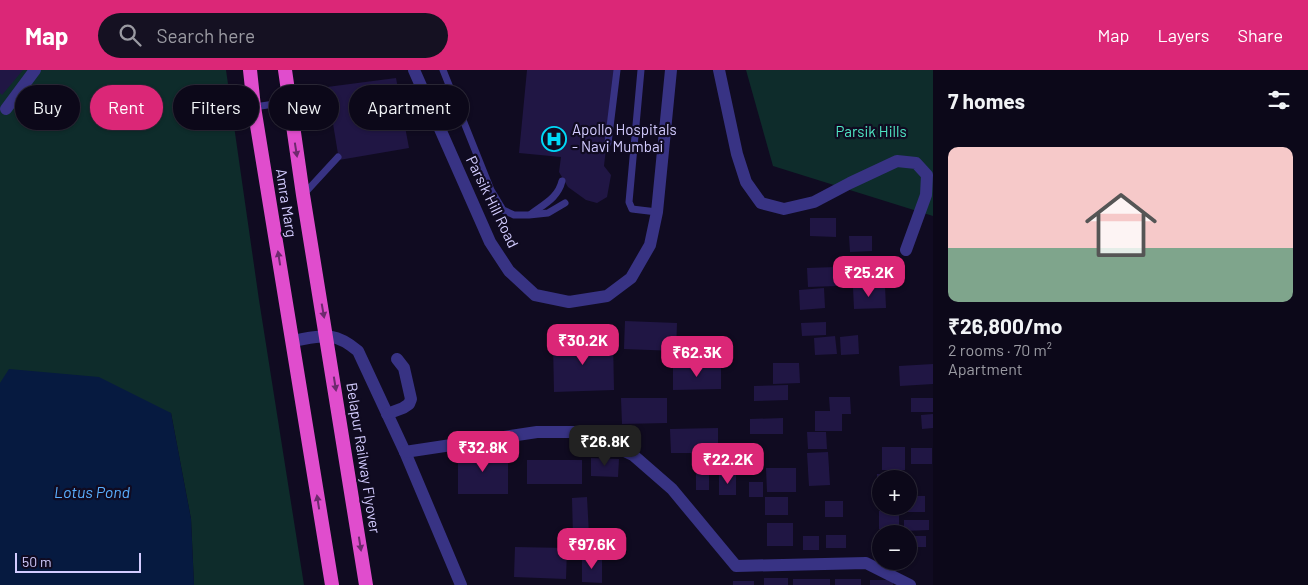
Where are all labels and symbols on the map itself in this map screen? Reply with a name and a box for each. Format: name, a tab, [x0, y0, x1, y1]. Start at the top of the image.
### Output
place label: Apollo Hospitals - Navi Mumbai	[572, 120, 677, 155]
park label: Parsik Hills	[835, 122, 907, 140]
hospital icon: Apollo Hospitals - Navi Mumbai	[541, 126, 567, 152]
one-way arrow	[293, 143, 301, 159]
street label: Parsik Hill Road	[463, 153, 523, 251]
street label: Amra Marg	[273, 167, 301, 238]
one-way arrow	[274, 249, 282, 265]
pin: ₹25.2K	[828, 256, 910, 298]
one-way arrow	[319, 303, 327, 319]
pin: ₹30.2K	[542, 324, 624, 366]
pin: ₹62.3K	[656, 336, 738, 378]
one-way arrow	[331, 376, 339, 392]
street label: Belapur Railway Flyover	[343, 381, 385, 535]
pin: ₹26.8K	[564, 424, 646, 467]
pin: ₹32.8K	[442, 430, 524, 473]
pin: ₹22.2K	[687, 442, 769, 485]
water label: Lotus Pond	[54, 482, 130, 501]
one-way arrow	[314, 494, 322, 510]
pin: ₹97.6K	[551, 528, 633, 570]
one-way arrow	[356, 537, 364, 553]
scale bar	[15, 550, 141, 573]

